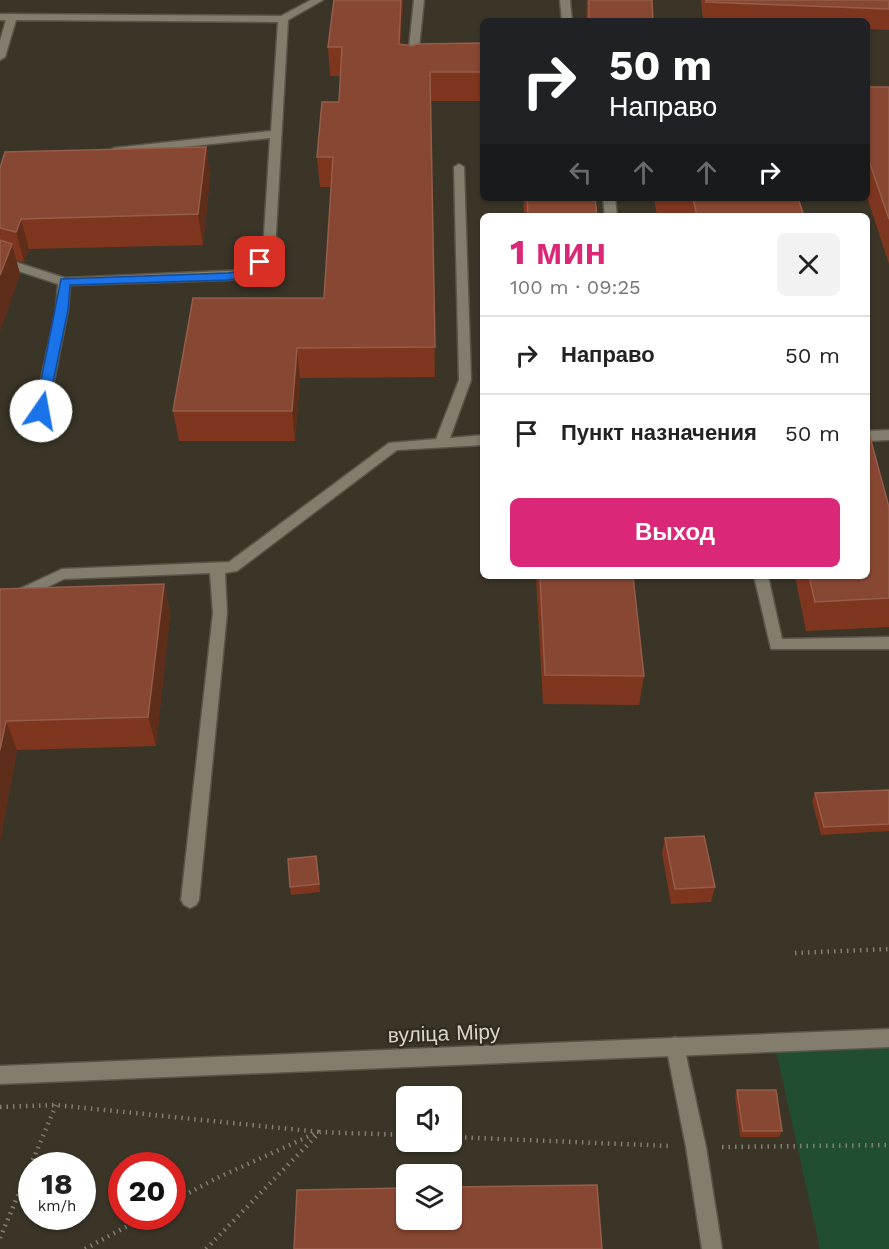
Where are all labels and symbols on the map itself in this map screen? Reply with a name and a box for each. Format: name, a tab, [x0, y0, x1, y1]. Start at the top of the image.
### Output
pin	[234, 236, 285, 287]
position arrow	[9, 379, 73, 443]
street label: вуліца Міру	[387, 1019, 501, 1047]
speed limit sign: 20	[108, 1152, 186, 1230]

